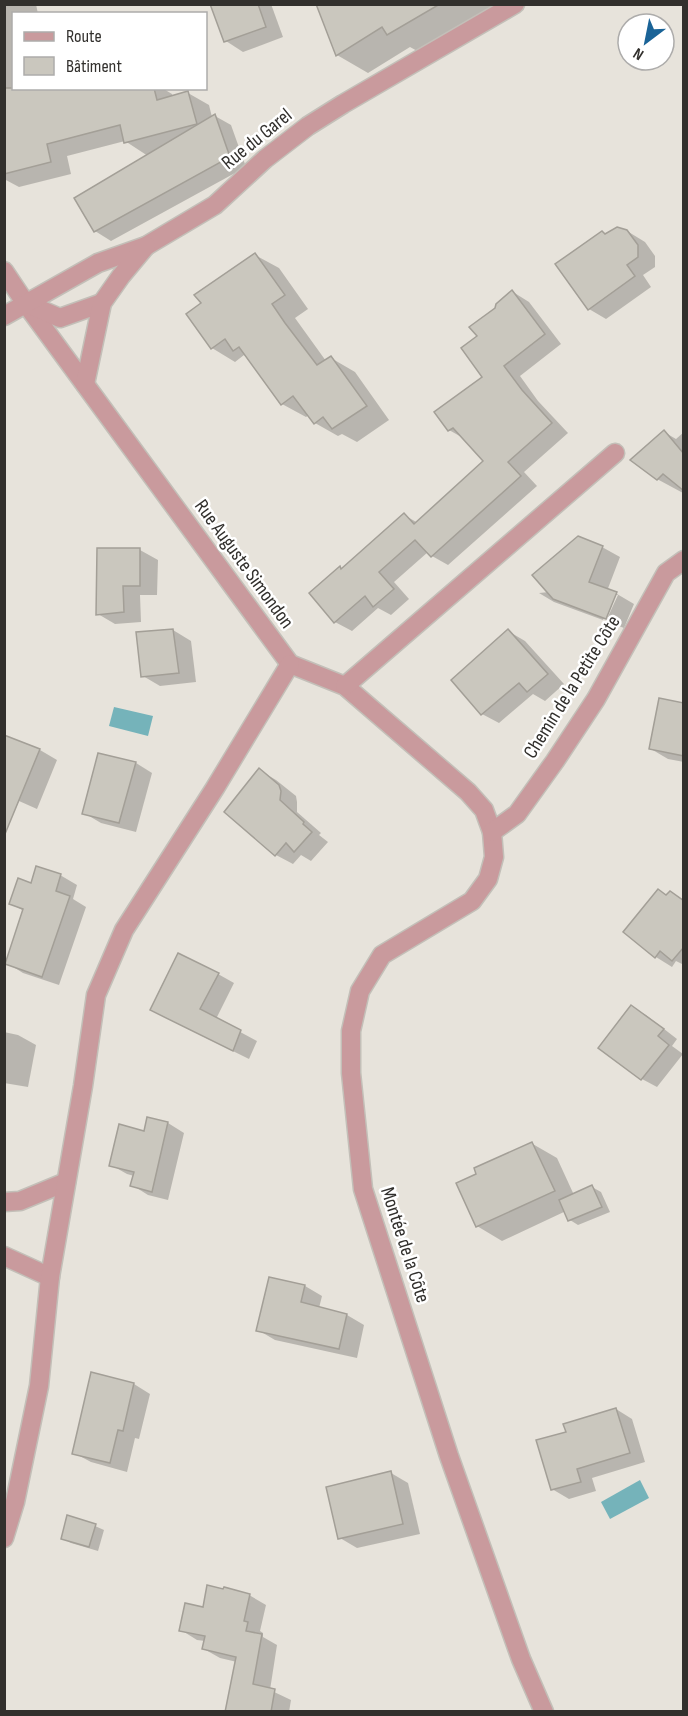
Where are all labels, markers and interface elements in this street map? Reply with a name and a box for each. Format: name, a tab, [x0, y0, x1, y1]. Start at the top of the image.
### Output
legend	[12, 12, 207, 90]
north arrow	[616, 12, 676, 72]
text: Route	[66, 26, 102, 47]
text: N	[630, 43, 648, 64]
text: Bâtiment	[66, 56, 122, 77]
street label: Rue du Garel	[217, 103, 297, 175]
street label: Rue Auguste Simondon	[189, 495, 299, 633]
street label: Chemin de la Petite Côte	[518, 611, 626, 763]
street label: Montée de la Côte	[375, 1184, 435, 1306]

